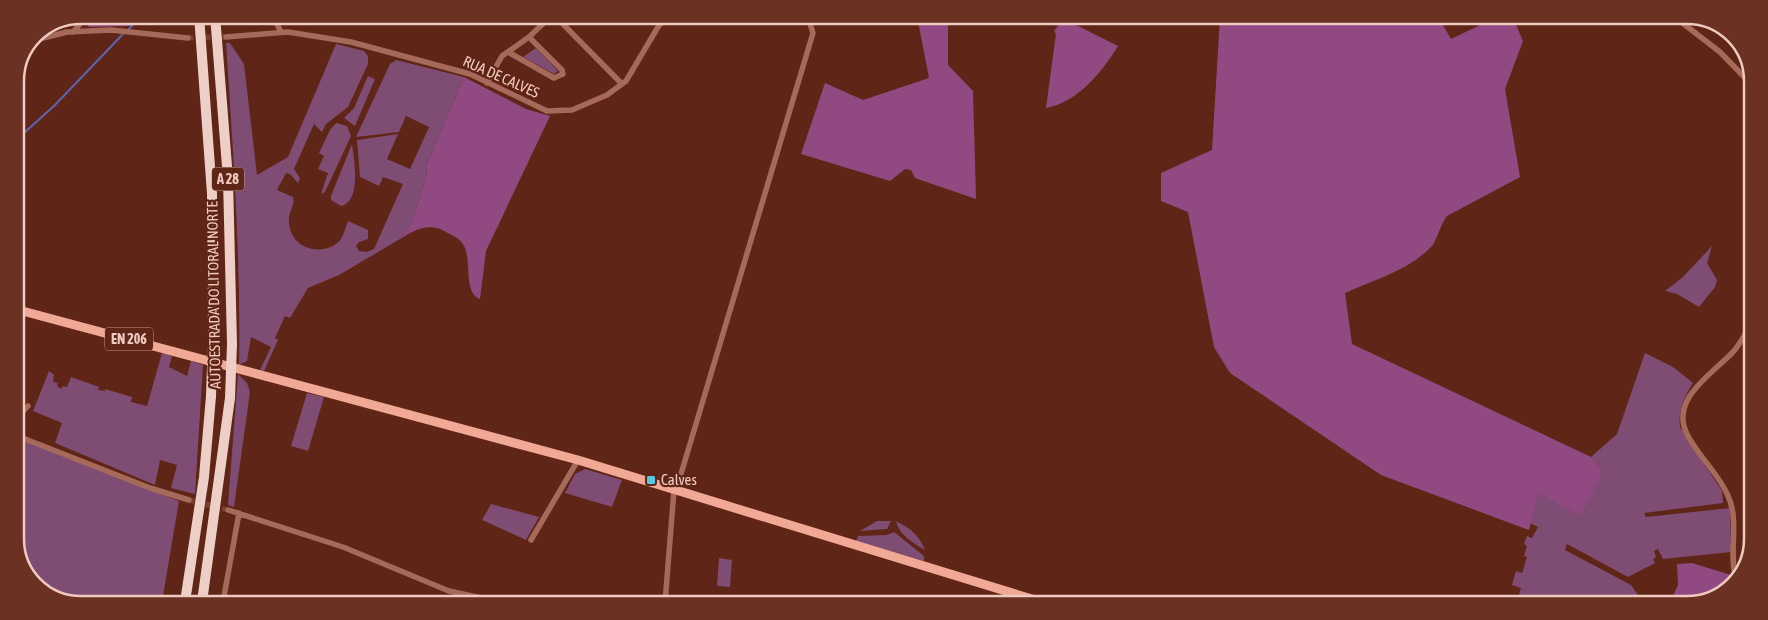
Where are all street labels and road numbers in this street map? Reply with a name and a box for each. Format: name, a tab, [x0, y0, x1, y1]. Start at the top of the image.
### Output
street label: RUA DE CALVES	[460, 52, 542, 101]
road number: A 28	[212, 168, 244, 190]
street label: AUTOESTRADA DO LITORAL NORTE	[203, 200, 224, 389]
road number: EN 206	[105, 328, 153, 350]

